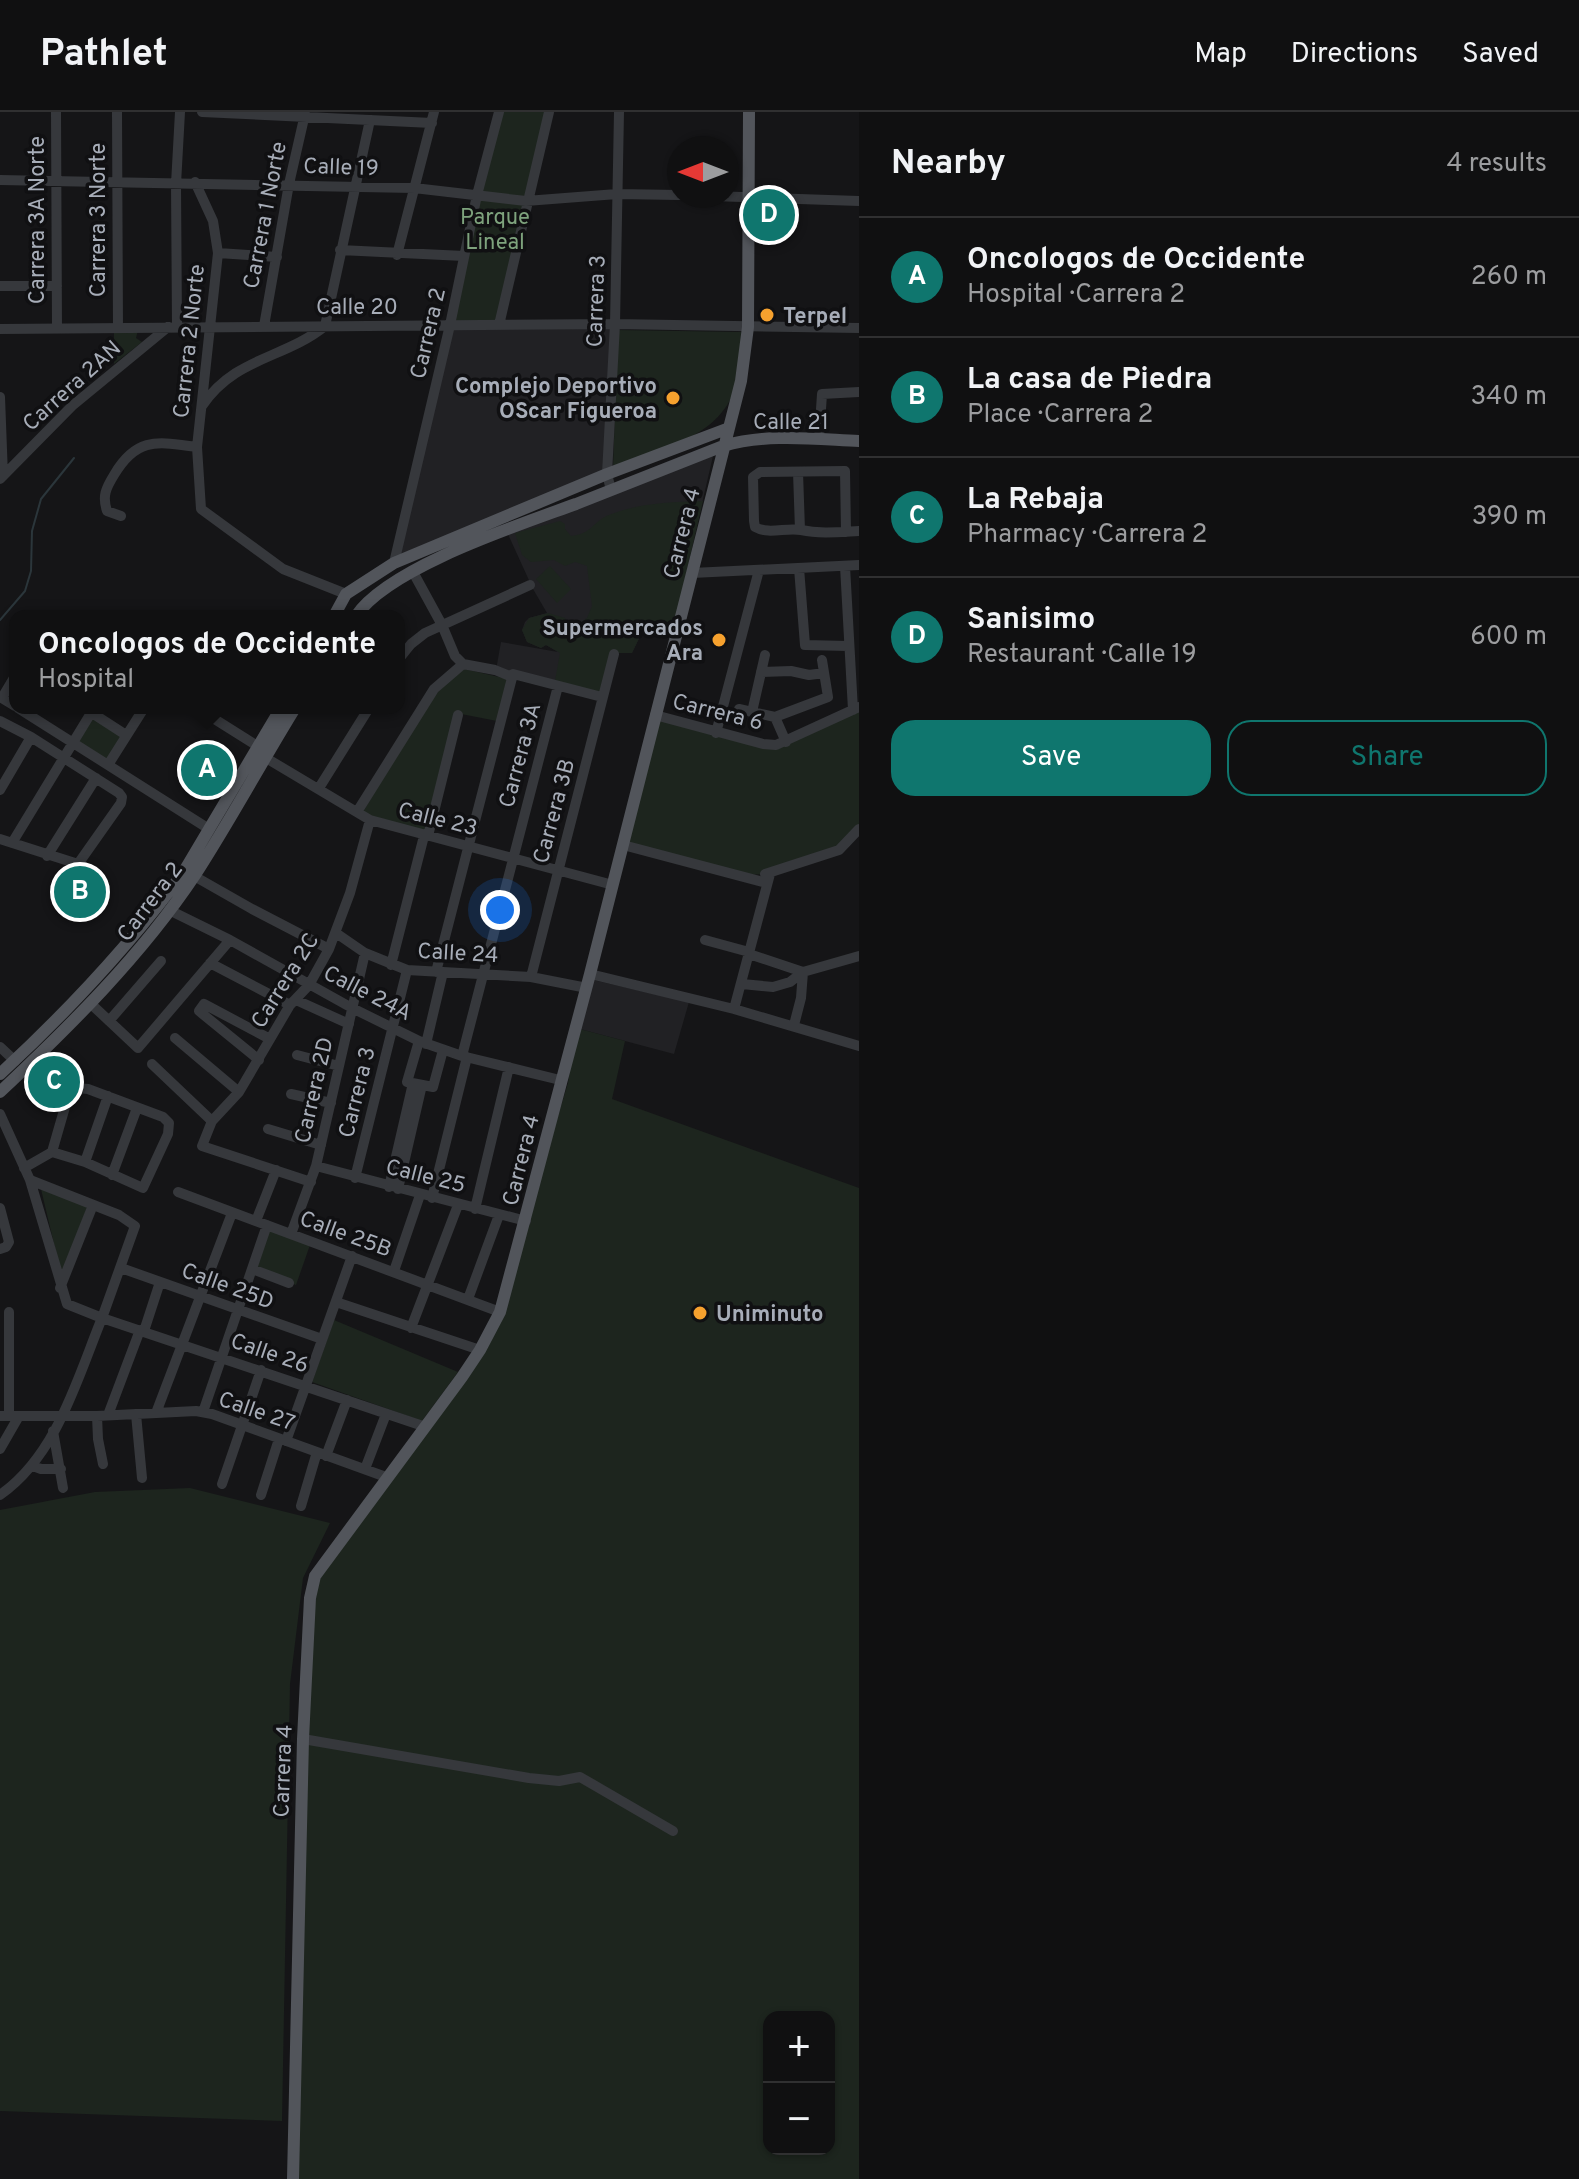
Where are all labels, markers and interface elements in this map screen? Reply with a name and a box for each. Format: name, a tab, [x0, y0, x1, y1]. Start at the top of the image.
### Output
text: Pathlet	[40, 31, 168, 80]
text: Map	[1194, 37, 1247, 73]
text: Directions	[1291, 37, 1418, 73]
text: Saved	[1462, 37, 1539, 73]
street label: Carrera 3A Norte	[25, 136, 52, 304]
north arrow	[667, 136, 739, 208]
street label: Carrera 1 Norte	[239, 140, 294, 291]
street label: Carrera 3 Norte	[86, 143, 113, 297]
text: Nearby	[891, 143, 1006, 186]
text: 4 results	[1446, 148, 1547, 181]
street label: Calle 19	[303, 154, 379, 183]
pin: D	[743, 185, 795, 245]
park label: Parque Lineal	[460, 205, 530, 257]
text: Oncologos de Occidente	[967, 242, 1305, 279]
street label: Carrera 3	[582, 254, 613, 348]
text: A	[908, 261, 926, 294]
text: 260 m	[1471, 261, 1547, 294]
street label: Carrera 2 Norte	[169, 263, 212, 420]
text: Hospital · Carrera 2	[967, 279, 1185, 312]
street label: Carrera 2	[406, 285, 453, 382]
street label: Calle 20	[316, 295, 398, 322]
place label: Terpel	[783, 304, 847, 331]
marker: Terpel	[758, 306, 776, 324]
street label: Carrera 2AN	[18, 336, 127, 438]
text: La casa de Piedra	[967, 362, 1212, 399]
place label: Complejo Deportivo OScar Figueroa	[455, 374, 657, 426]
text: B	[908, 381, 926, 414]
text: 340 m	[1470, 381, 1547, 414]
marker: Complejo Deportivo OScar Figueroa	[664, 389, 682, 407]
text: Place · Carrera 2	[967, 399, 1154, 432]
street label: Calle 21	[753, 410, 829, 437]
text: La Rebaja	[967, 482, 1104, 519]
street label: Carrera 4	[659, 485, 708, 582]
text: C	[909, 501, 925, 534]
text: 390 m	[1472, 501, 1547, 534]
text: Pharmacy · Carrera 2	[967, 519, 1207, 552]
text: Sanisimo	[967, 602, 1095, 639]
popup	[9, 610, 405, 714]
place label: Supermercados Ara	[542, 616, 703, 668]
text: D	[908, 621, 926, 654]
text: 600 m	[1470, 621, 1547, 654]
text: Oncologos de Occidente	[38, 627, 376, 664]
marker: Supermercados Ara	[710, 631, 728, 649]
text: Restaurant · Calle 19	[967, 639, 1197, 672]
text: Hospital	[38, 664, 134, 697]
street label: Carrera 6	[669, 689, 766, 738]
street label: Carrera 3A	[494, 700, 548, 811]
button: Save	[891, 720, 1211, 796]
button: Share	[1227, 720, 1547, 796]
pin: A	[181, 740, 233, 800]
street label: Carrera 3B	[529, 756, 582, 867]
street label: Calle 23	[395, 798, 480, 843]
street label: Carrera 2	[112, 857, 190, 948]
pin: B	[54, 862, 106, 922]
your location	[480, 890, 520, 930]
street label: Carrera 2C	[246, 929, 326, 1034]
street label: Calle 24	[417, 939, 499, 970]
street label: Calle 24A	[318, 960, 416, 1028]
street label: Carrera 2D	[290, 1035, 341, 1146]
street label: Carrera 3	[334, 1044, 383, 1141]
pin: C	[28, 1052, 80, 1112]
street label: Carrera 4	[498, 1112, 547, 1209]
street label: Calle 25	[383, 1154, 468, 1200]
street label: Calle 25B	[295, 1206, 395, 1264]
street label: Calle 25D	[177, 1258, 277, 1317]
place label: Uniminuto	[716, 1302, 823, 1329]
marker: Uniminuto	[691, 1304, 709, 1322]
street label: Calle 26	[227, 1328, 312, 1380]
street label: Calle 27	[214, 1387, 298, 1438]
street label: Carrera 4	[269, 1724, 300, 1818]
map controls	[763, 2011, 835, 2155]
button: +	[763, 2011, 835, 2083]
button: −	[763, 2083, 835, 2155]

